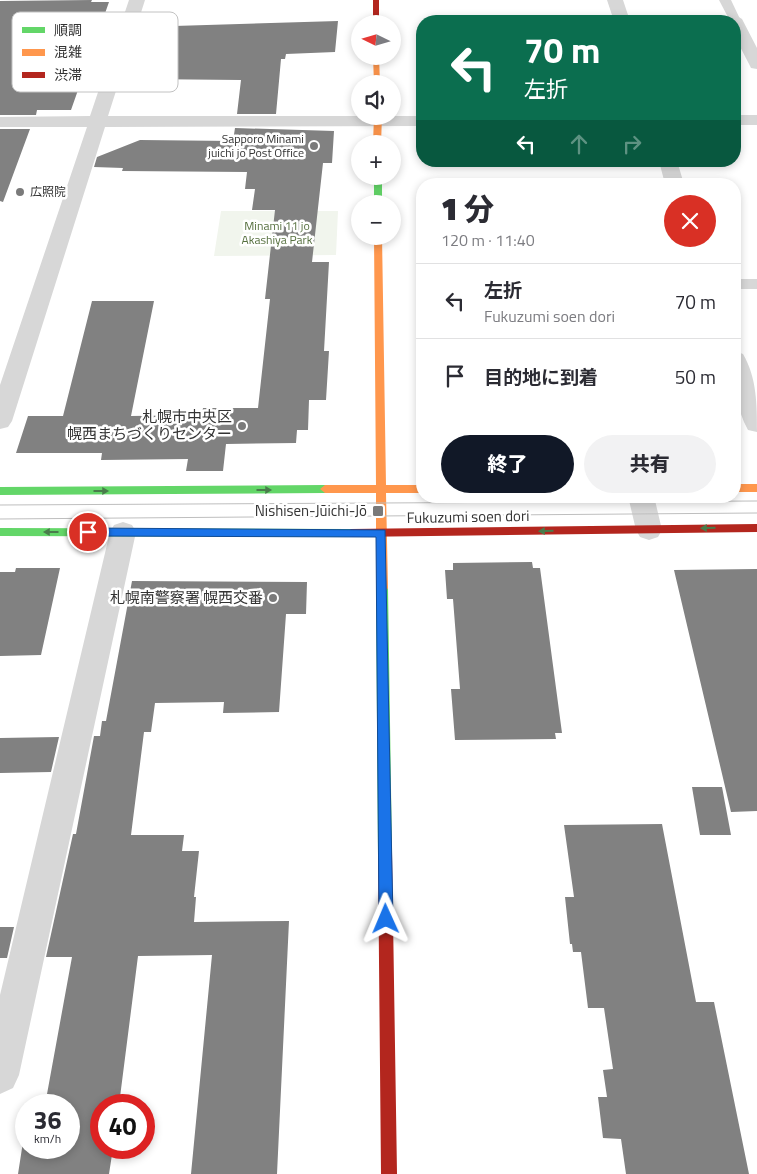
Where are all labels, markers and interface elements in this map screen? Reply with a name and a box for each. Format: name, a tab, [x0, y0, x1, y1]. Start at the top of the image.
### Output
legend	[12, 12, 178, 92]
north arrow	[351, 15, 401, 65]
map controls	[351, 15, 401, 245]
text: 順調	[54, 19, 82, 40]
text: 70 m	[524, 23, 600, 77]
icon: left	[441, 35, 506, 100]
text: 混雑	[54, 41, 82, 62]
text: 渋滞	[54, 64, 82, 85]
text: 左折	[524, 72, 568, 106]
button: sound	[351, 75, 401, 125]
place label: Sapporo Minami juichi jo Post Office	[207, 129, 304, 162]
icon: left	[512, 130, 540, 158]
icon: ahead	[565, 130, 593, 158]
icon: right	[618, 130, 646, 158]
button: +	[351, 135, 401, 185]
marker: Sapporo Minami juichi jo Post Office	[308, 140, 320, 152]
place label: 広照院	[30, 182, 66, 201]
marker: 広照院	[14, 186, 26, 198]
text: 1 分	[441, 186, 494, 232]
button: −	[351, 195, 401, 245]
button: close	[664, 195, 716, 247]
park label: Minami 11 jo Akashiya Park	[242, 216, 313, 249]
text: 120 m · 11:40	[441, 228, 535, 252]
text: 左折	[484, 275, 522, 304]
icon: left	[441, 287, 469, 315]
text: 70 m	[675, 287, 716, 316]
text: Fukuzumi soen dori	[484, 304, 615, 328]
icon: arrive	[441, 362, 469, 390]
text: 目的地に到着	[484, 362, 598, 391]
text: 50 m	[675, 362, 716, 391]
place label: 札幌市中央区 幌西まちづくりセンター	[67, 405, 232, 445]
marker: 札幌市中央区 幌西まちづくりセンター	[236, 420, 248, 432]
button: 終了	[441, 435, 574, 493]
button: 共有	[584, 435, 716, 493]
one-way arrow	[256, 486, 272, 494]
one-way arrow	[93, 487, 109, 495]
place label: Nishisen-Jūichi-Jō	[255, 499, 367, 522]
marker: Nishisen-Jūichi-Jō	[371, 504, 385, 518]
street label: Fukuzumi soen dori	[406, 504, 530, 529]
pin	[67, 511, 109, 553]
icon: arrive	[74, 518, 102, 546]
one-way arrow	[700, 525, 716, 533]
one-way arrow	[538, 527, 554, 535]
one-way arrow	[43, 528, 59, 536]
place label: 札幌南警察署 幌西交番	[110, 586, 263, 609]
marker: 札幌南警察署 幌西交番	[267, 592, 279, 604]
position arrow	[359, 892, 411, 944]
speed limit sign: 40	[90, 1094, 155, 1159]
text: 36	[33, 1101, 62, 1139]
text: km/h	[34, 1129, 61, 1148]

